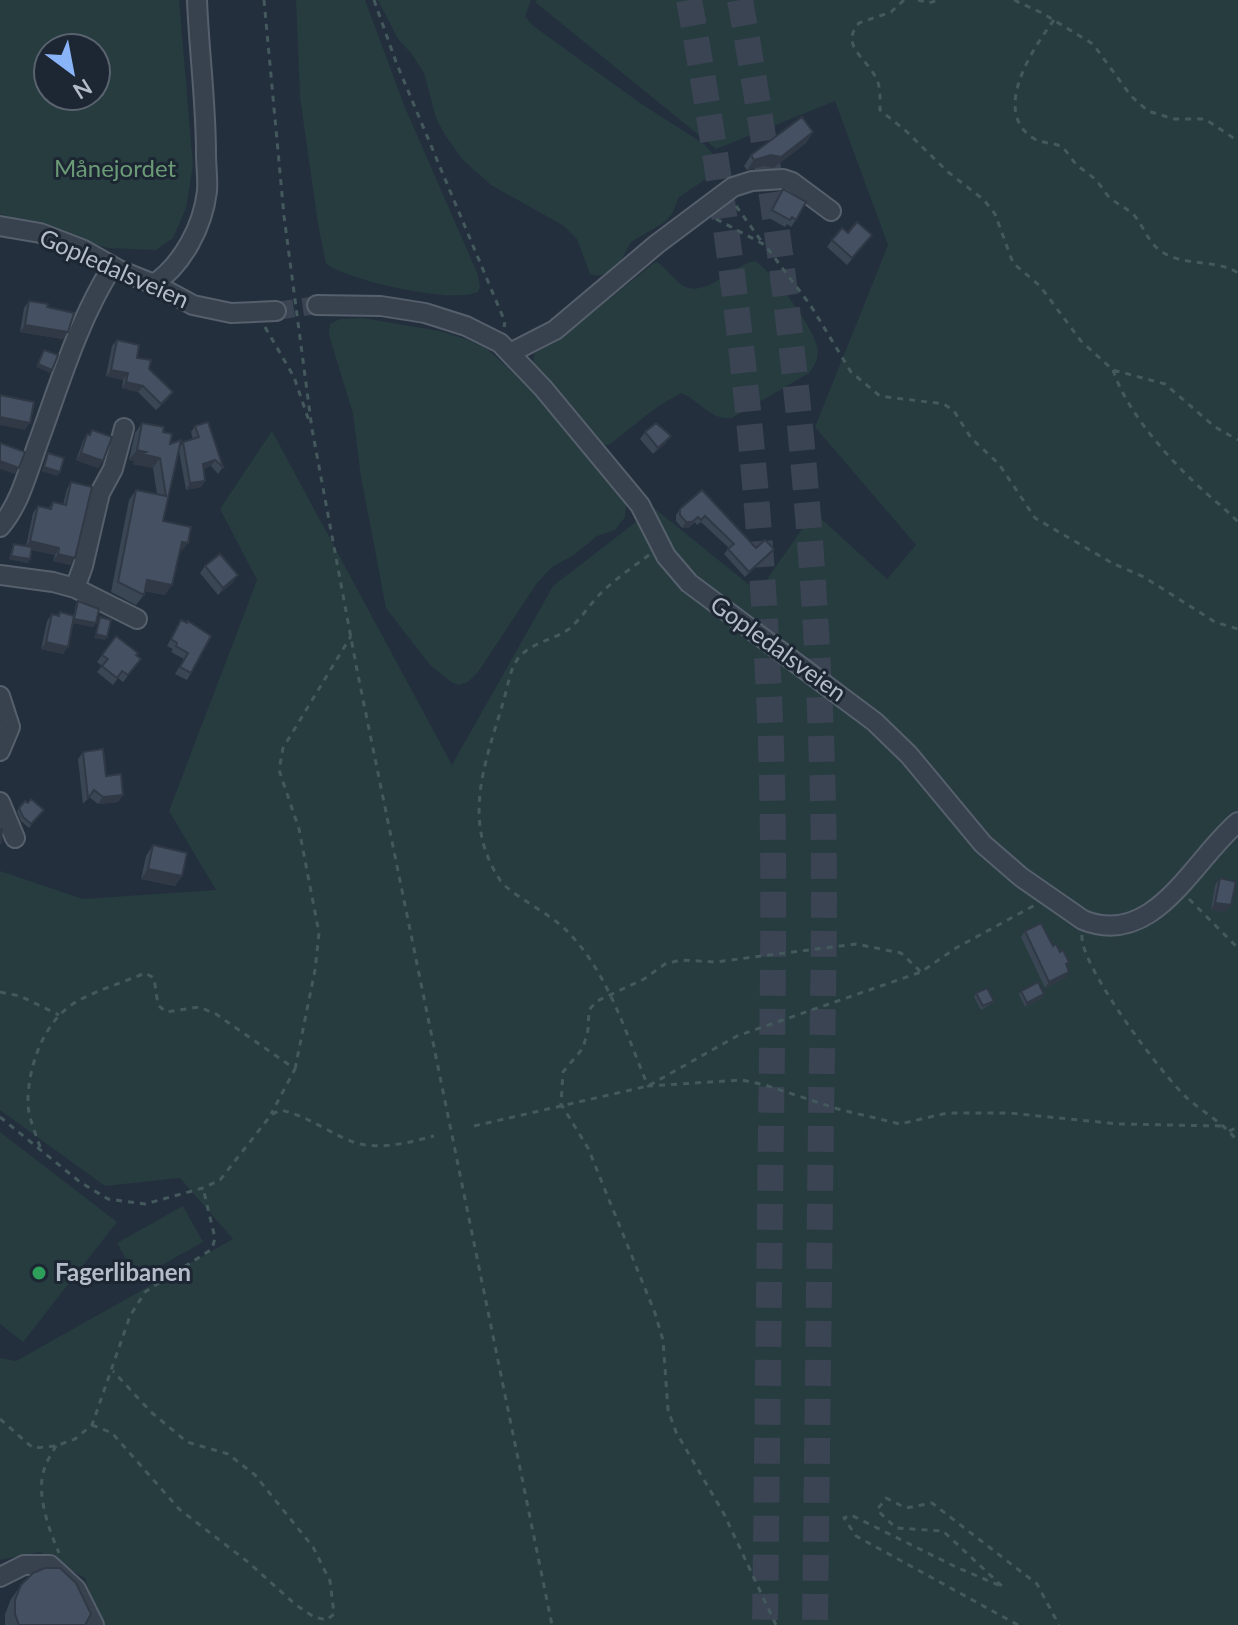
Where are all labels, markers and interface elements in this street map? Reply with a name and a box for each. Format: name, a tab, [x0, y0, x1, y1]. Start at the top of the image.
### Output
north arrow	[32, 32, 112, 112]
text: N	[69, 73, 97, 105]
park label: Månejordet	[54, 153, 176, 182]
street label: Gopledalsveien	[35, 222, 194, 314]
street label: Gopledalsveien	[705, 589, 852, 707]
place label: Fagerlibanen	[55, 1257, 191, 1286]
marker: Fagerlibanen	[30, 1264, 48, 1282]

